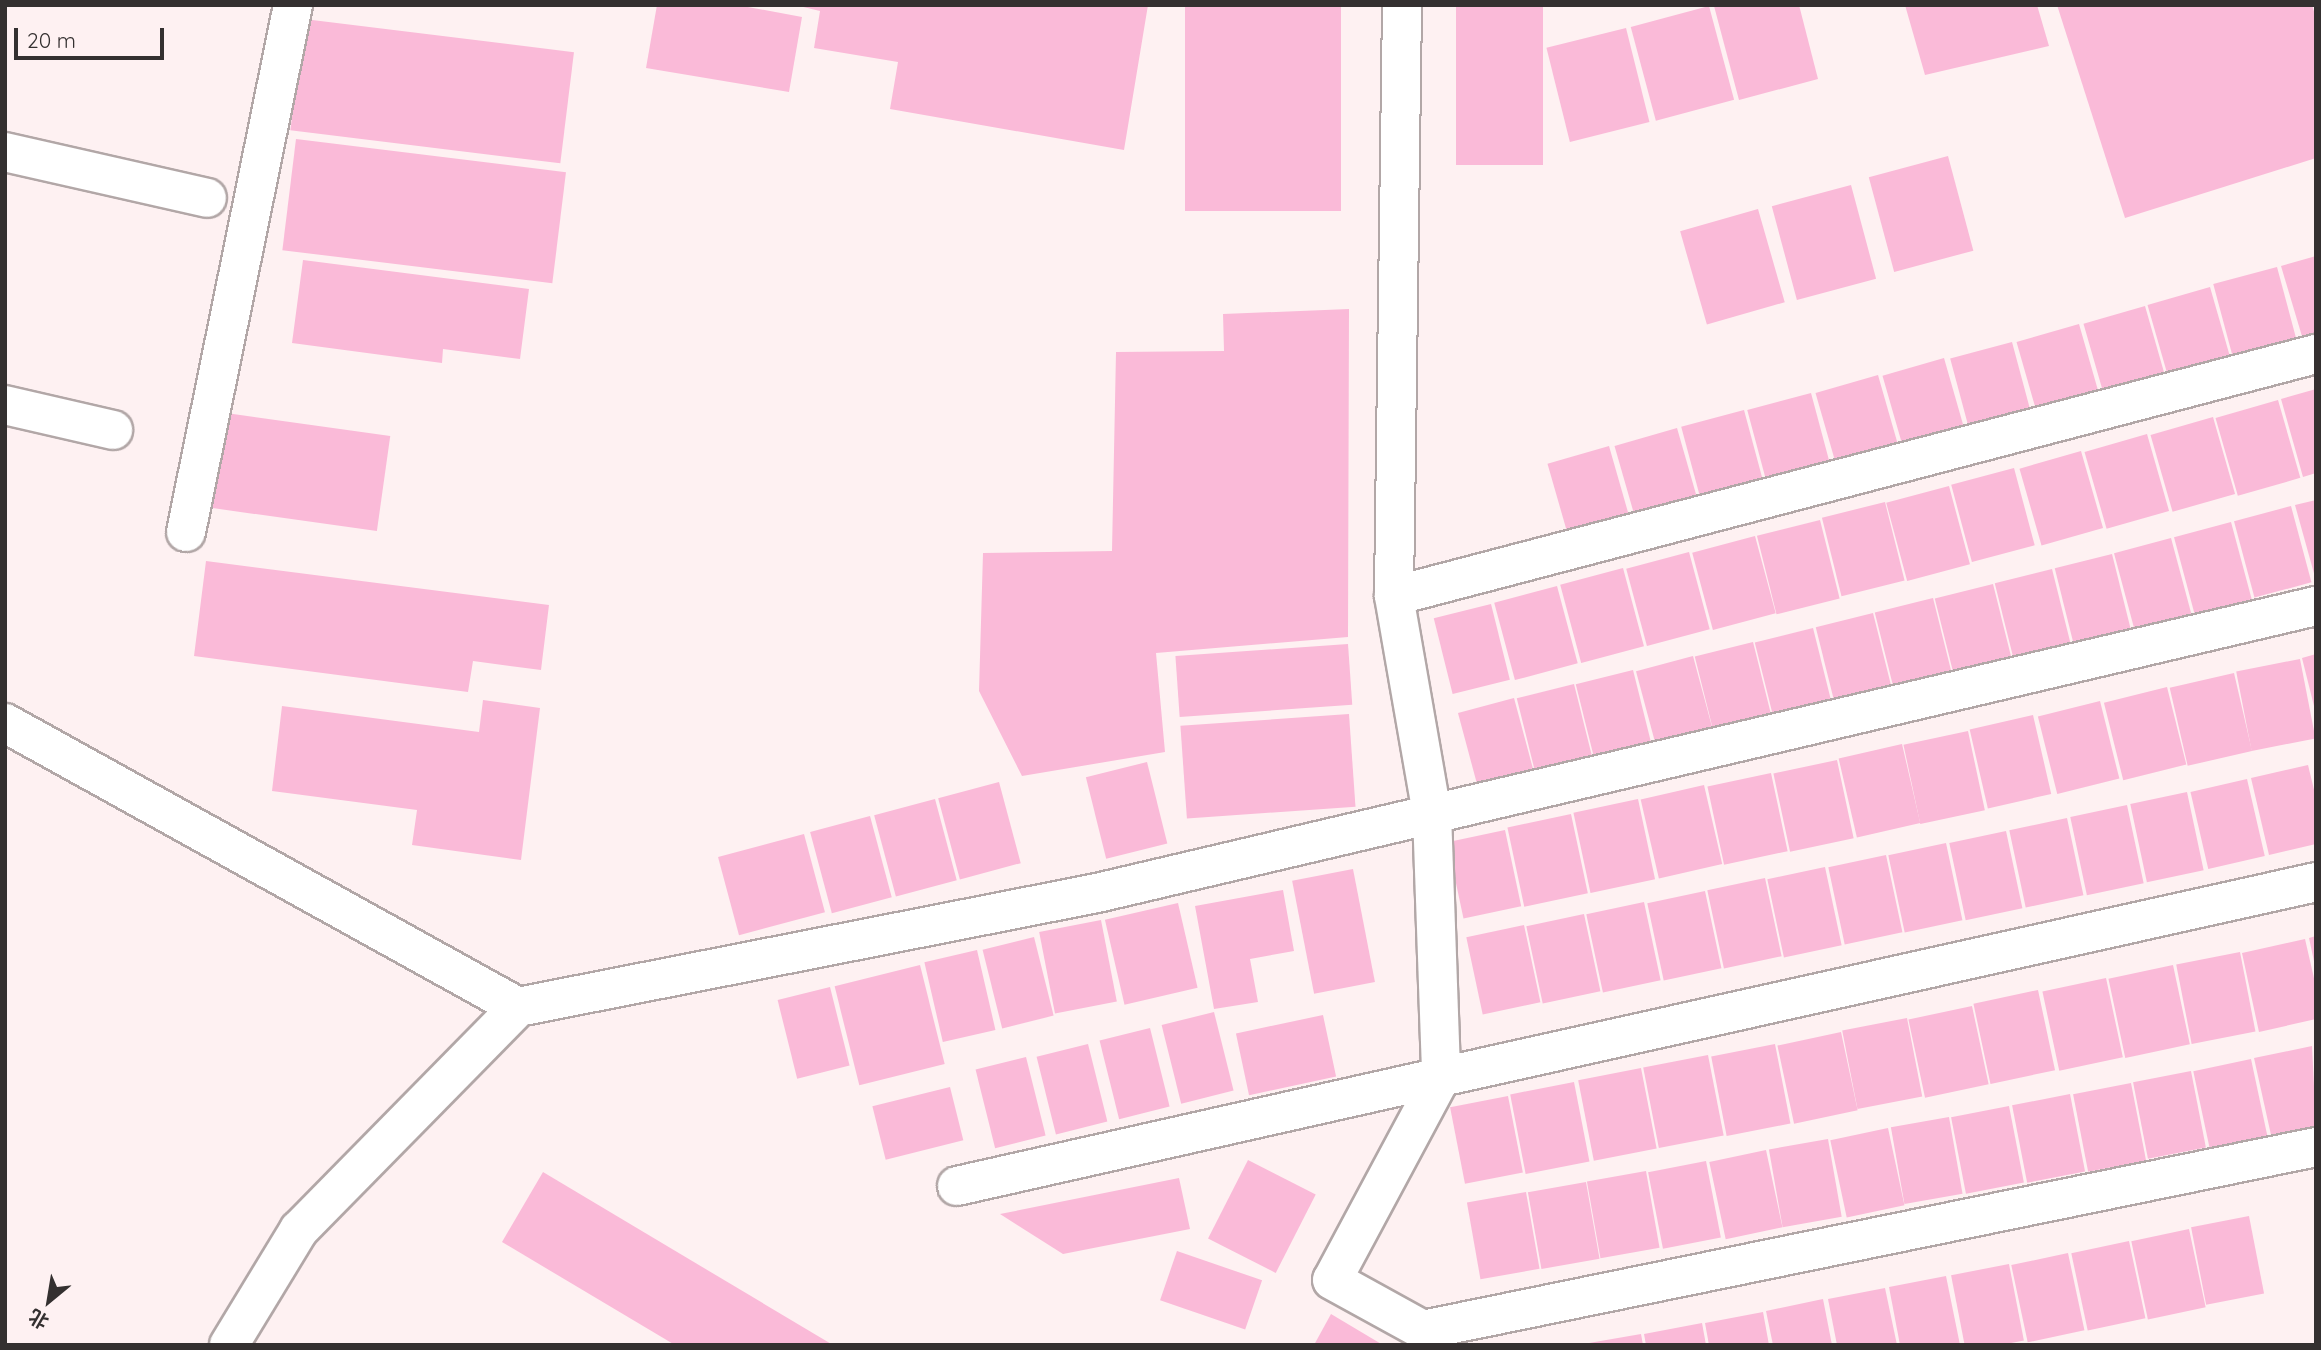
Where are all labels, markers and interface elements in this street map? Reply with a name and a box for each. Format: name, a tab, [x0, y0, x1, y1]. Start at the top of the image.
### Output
scale bar	[18, 14, 168, 58]
text: 20 m	[27, 27, 76, 53]
north arrow	[14, 1266, 84, 1336]
text: 北	[24, 1304, 53, 1334]

